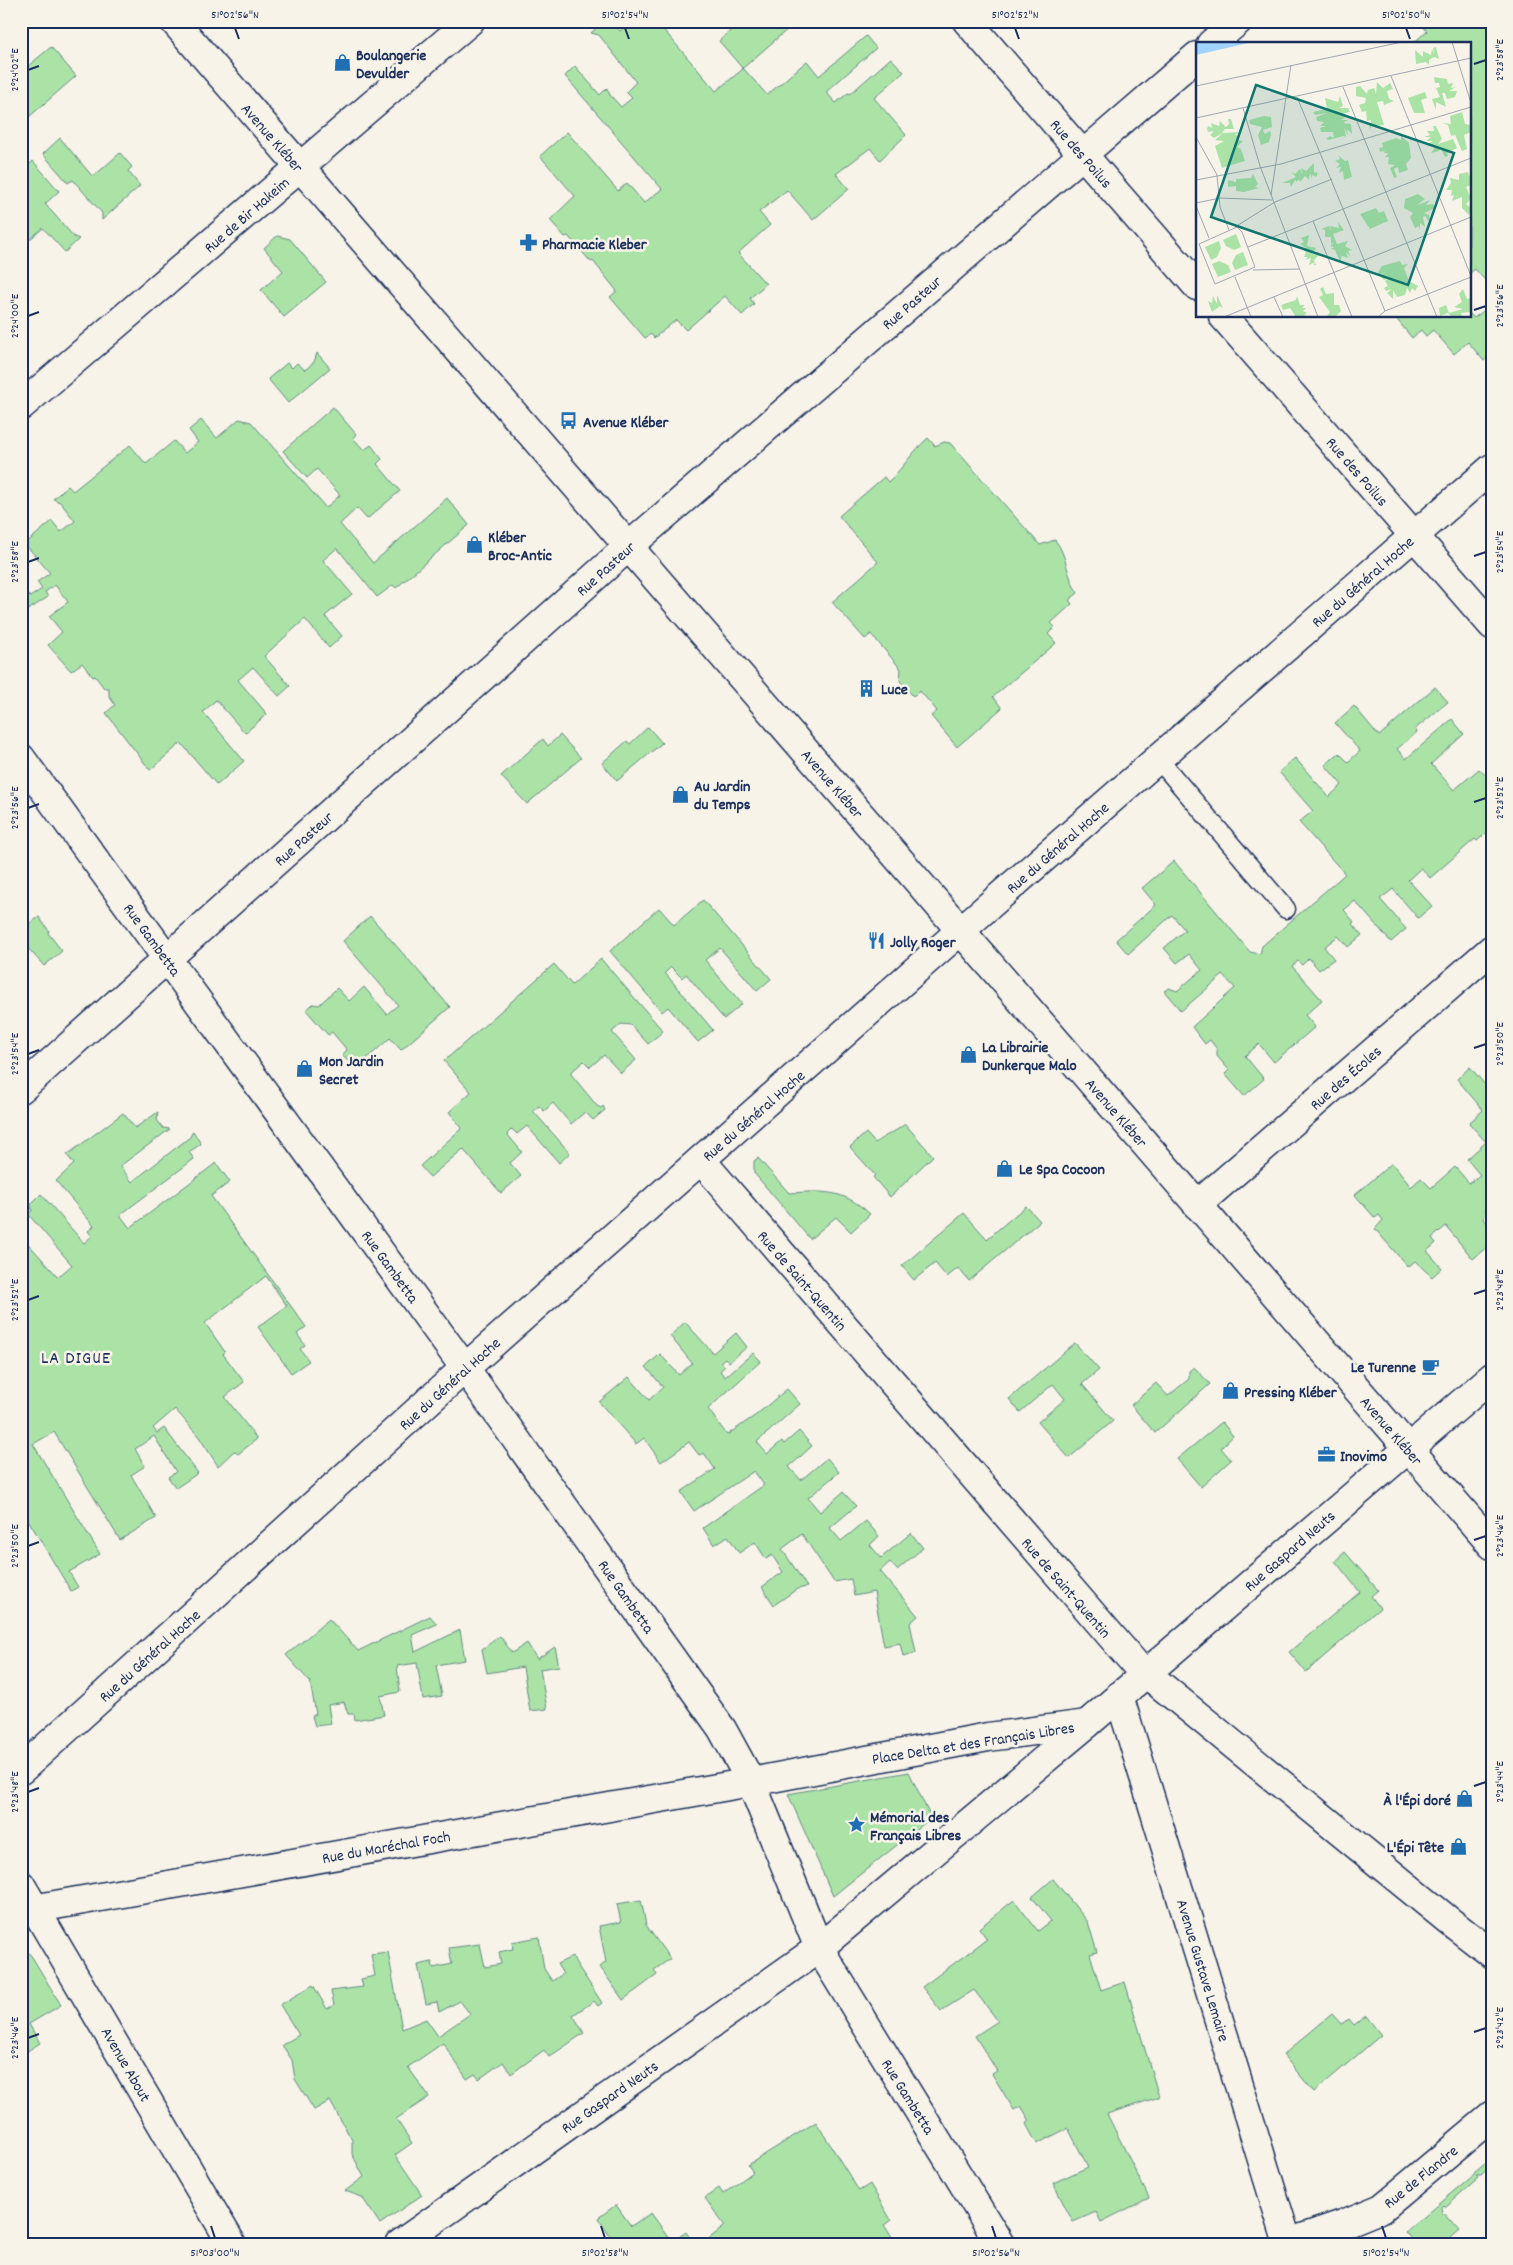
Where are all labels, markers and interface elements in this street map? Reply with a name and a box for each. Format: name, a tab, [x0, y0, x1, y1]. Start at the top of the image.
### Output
text: 51°02'56"N	[211, 7, 259, 24]
text: 51°02'54"N	[602, 7, 649, 24]
text: 51°02'52"N	[991, 7, 1039, 24]
text: 51°02'50"N	[1382, 7, 1430, 24]
text: 2°23'58"E	[1492, 38, 1509, 81]
inset map	[1196, 42, 1470, 318]
place label: Boulangerie Devulder	[356, 45, 426, 86]
text: 2°24'02"E	[7, 48, 24, 92]
shop icon: Boulangerie Devulder	[332, 53, 352, 73]
street label: Avenue Kléber	[234, 99, 308, 178]
street label: Rue des Poilus	[1044, 115, 1117, 194]
street label: Rue de Bir Hakeim	[200, 172, 296, 260]
pharmacy icon: Pharmacie Kleber	[518, 233, 538, 253]
place label: Pharmacie Kleber	[542, 234, 648, 257]
street label: Rue Pasteur	[878, 271, 948, 336]
text: 2°23'56"E	[1492, 284, 1509, 328]
text: 2°24'00"E	[7, 293, 24, 338]
bus stop icon: Avenue Kléber	[559, 411, 579, 431]
place label: Avenue Kléber	[583, 412, 670, 435]
street label: Rue des Poilus	[1320, 433, 1393, 512]
place label: Kléber Broc-Antic	[488, 527, 553, 568]
text: 2°23'54"E	[1492, 530, 1509, 573]
street label: Rue du Général Hoche	[1307, 532, 1420, 634]
shop icon: Kléber Broc-Antic	[464, 535, 484, 555]
street label: Rue Pasteur	[572, 537, 641, 603]
text: 2°23'58"E	[7, 540, 24, 583]
building icon: Luce	[857, 678, 877, 698]
place label: Luce	[881, 679, 908, 702]
street label: Avenue Kléber	[794, 745, 868, 824]
place label: Au Jardin du Temps	[694, 776, 751, 817]
text: 2°23'52"E	[1492, 776, 1509, 819]
shop icon: Au Jardin du Temps	[670, 784, 690, 804]
text: 2°23'56"E	[7, 786, 24, 830]
street label: Rue du Général Hoche	[1002, 798, 1115, 900]
street label: Rue Pasteur	[270, 807, 339, 873]
street label: Rue Gambetta	[117, 899, 186, 982]
restaurant icon: Jolly Roger	[866, 931, 886, 951]
place label: Jolly Roger	[890, 932, 957, 955]
text: 2°23'50"E	[1492, 1022, 1509, 1066]
text: 2°23'54"E	[7, 1032, 24, 1075]
place label: La Librairie Dunkerque Malo	[982, 1037, 1077, 1078]
street label: Rue des Écoles	[1306, 1041, 1388, 1117]
shop icon: La Librairie Dunkerque Malo	[958, 1045, 978, 1065]
place label: Mon Jardin Secret	[319, 1051, 384, 1092]
shop icon: Mon Jardin Secret	[295, 1059, 315, 1079]
street label: Rue du Général Hoche	[698, 1066, 811, 1168]
street label: Avenue Kléber	[1078, 1074, 1152, 1153]
shop icon: Le Spa Cocoon	[995, 1158, 1015, 1178]
place label: Le Spa Cocoon	[1019, 1159, 1105, 1182]
street label: Rue Gambetta	[355, 1226, 424, 1309]
street label: Rue de Saint-Quentin	[751, 1226, 851, 1337]
text: 2°23'48"E	[1492, 1269, 1509, 1311]
text: 2°23'52"E	[7, 1278, 24, 1321]
street label: Rue du Général Hoche	[395, 1333, 507, 1437]
district label: LA DIGUE	[41, 1347, 111, 1372]
cafe icon: Le Turenne	[1420, 1356, 1440, 1376]
place label: Le Turenne	[1351, 1357, 1416, 1380]
shop icon: Pressing Kléber	[1220, 1381, 1240, 1401]
place label: Pressing Kléber	[1244, 1382, 1338, 1405]
street label: Avenue Kléber	[1353, 1392, 1427, 1471]
office icon: Inovimo	[1316, 1445, 1336, 1465]
place label: Inovimo	[1340, 1446, 1387, 1469]
street label: Rue Gaspard Neuts	[1240, 1506, 1341, 1598]
text: 2°23'46"E	[1492, 1514, 1509, 1557]
text: 2°23'50"E	[7, 1524, 24, 1568]
street label: Rue de Saint-Quentin	[1015, 1533, 1115, 1644]
street label: Rue Gambetta	[591, 1556, 659, 1639]
street label: Rue du Général Hoche	[95, 1605, 207, 1709]
street label: Place Delta et des Français Libres	[870, 1717, 1077, 1772]
text: 2°23'44"E	[1492, 1761, 1509, 1803]
text: 2°23'48"E	[7, 1771, 24, 1813]
shop icon: À l'Épi doré	[1455, 1789, 1475, 1809]
place label: À l'Épi doré	[1383, 1790, 1451, 1813]
place label: Mémorial des Français Libres	[870, 1807, 962, 1848]
place icon: Mémorial des Français Libres	[846, 1815, 866, 1835]
street label: Rue du Maréchal Foch	[320, 1826, 452, 1871]
shop icon: L'Épi Tête	[1448, 1836, 1468, 1856]
place label: L'Épi Tête	[1387, 1837, 1444, 1860]
street label: Avenue Gustave Lemaire	[1169, 1897, 1234, 2045]
text: 2°23'42"E	[1492, 2006, 1509, 2049]
text: 2°23'46"E	[7, 2016, 24, 2059]
street label: Avenue About	[94, 2024, 156, 2107]
street label: Rue Gambetta	[875, 2055, 939, 2140]
street label: Rue Gaspard Neuts	[557, 2056, 664, 2140]
street label: Rue de Flandre	[1379, 2141, 1464, 2215]
text: 51°03'00"N	[190, 2245, 240, 2262]
text: 51°02'58"N	[582, 2245, 628, 2262]
text: 51°02'56"N	[972, 2245, 1020, 2262]
text: 51°02'54"N	[1363, 2245, 1410, 2262]

